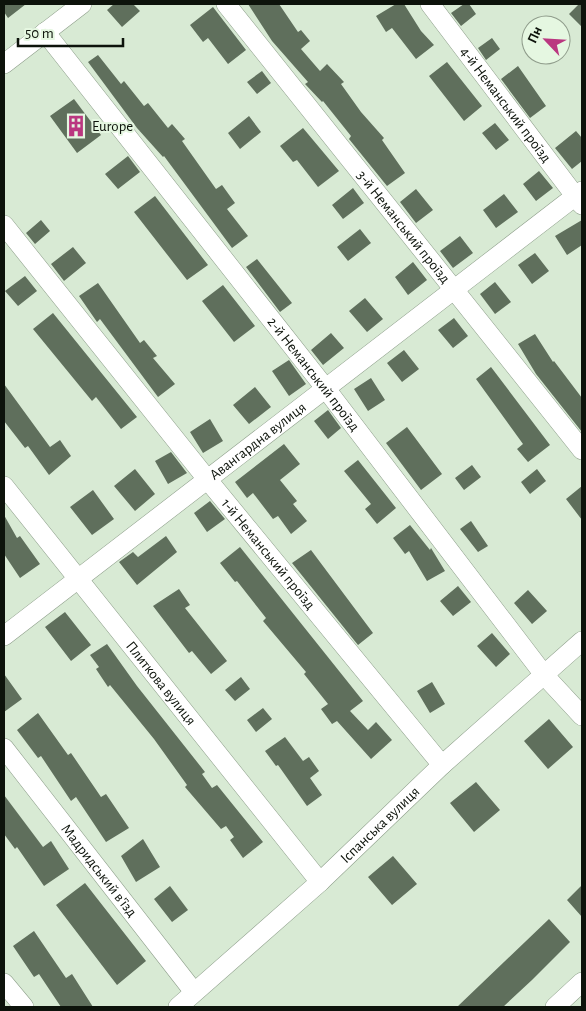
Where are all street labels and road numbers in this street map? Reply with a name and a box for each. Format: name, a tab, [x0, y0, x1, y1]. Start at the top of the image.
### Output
street label: 4-й Неманський проїзд	[457, 44, 554, 165]
street label: 3-й Неманський проїзд	[354, 168, 453, 286]
street label: 2-й Неманський проїзд	[264, 314, 362, 434]
street label: Авангардна вулиця	[207, 399, 309, 483]
street label: 1-й Неманський проїзд	[218, 496, 318, 612]
street label: Плиткова вулиця	[123, 638, 199, 728]
street label: Іспанська вулиця	[338, 784, 423, 866]
street label: Мадридський в'їзд	[58, 821, 140, 920]

